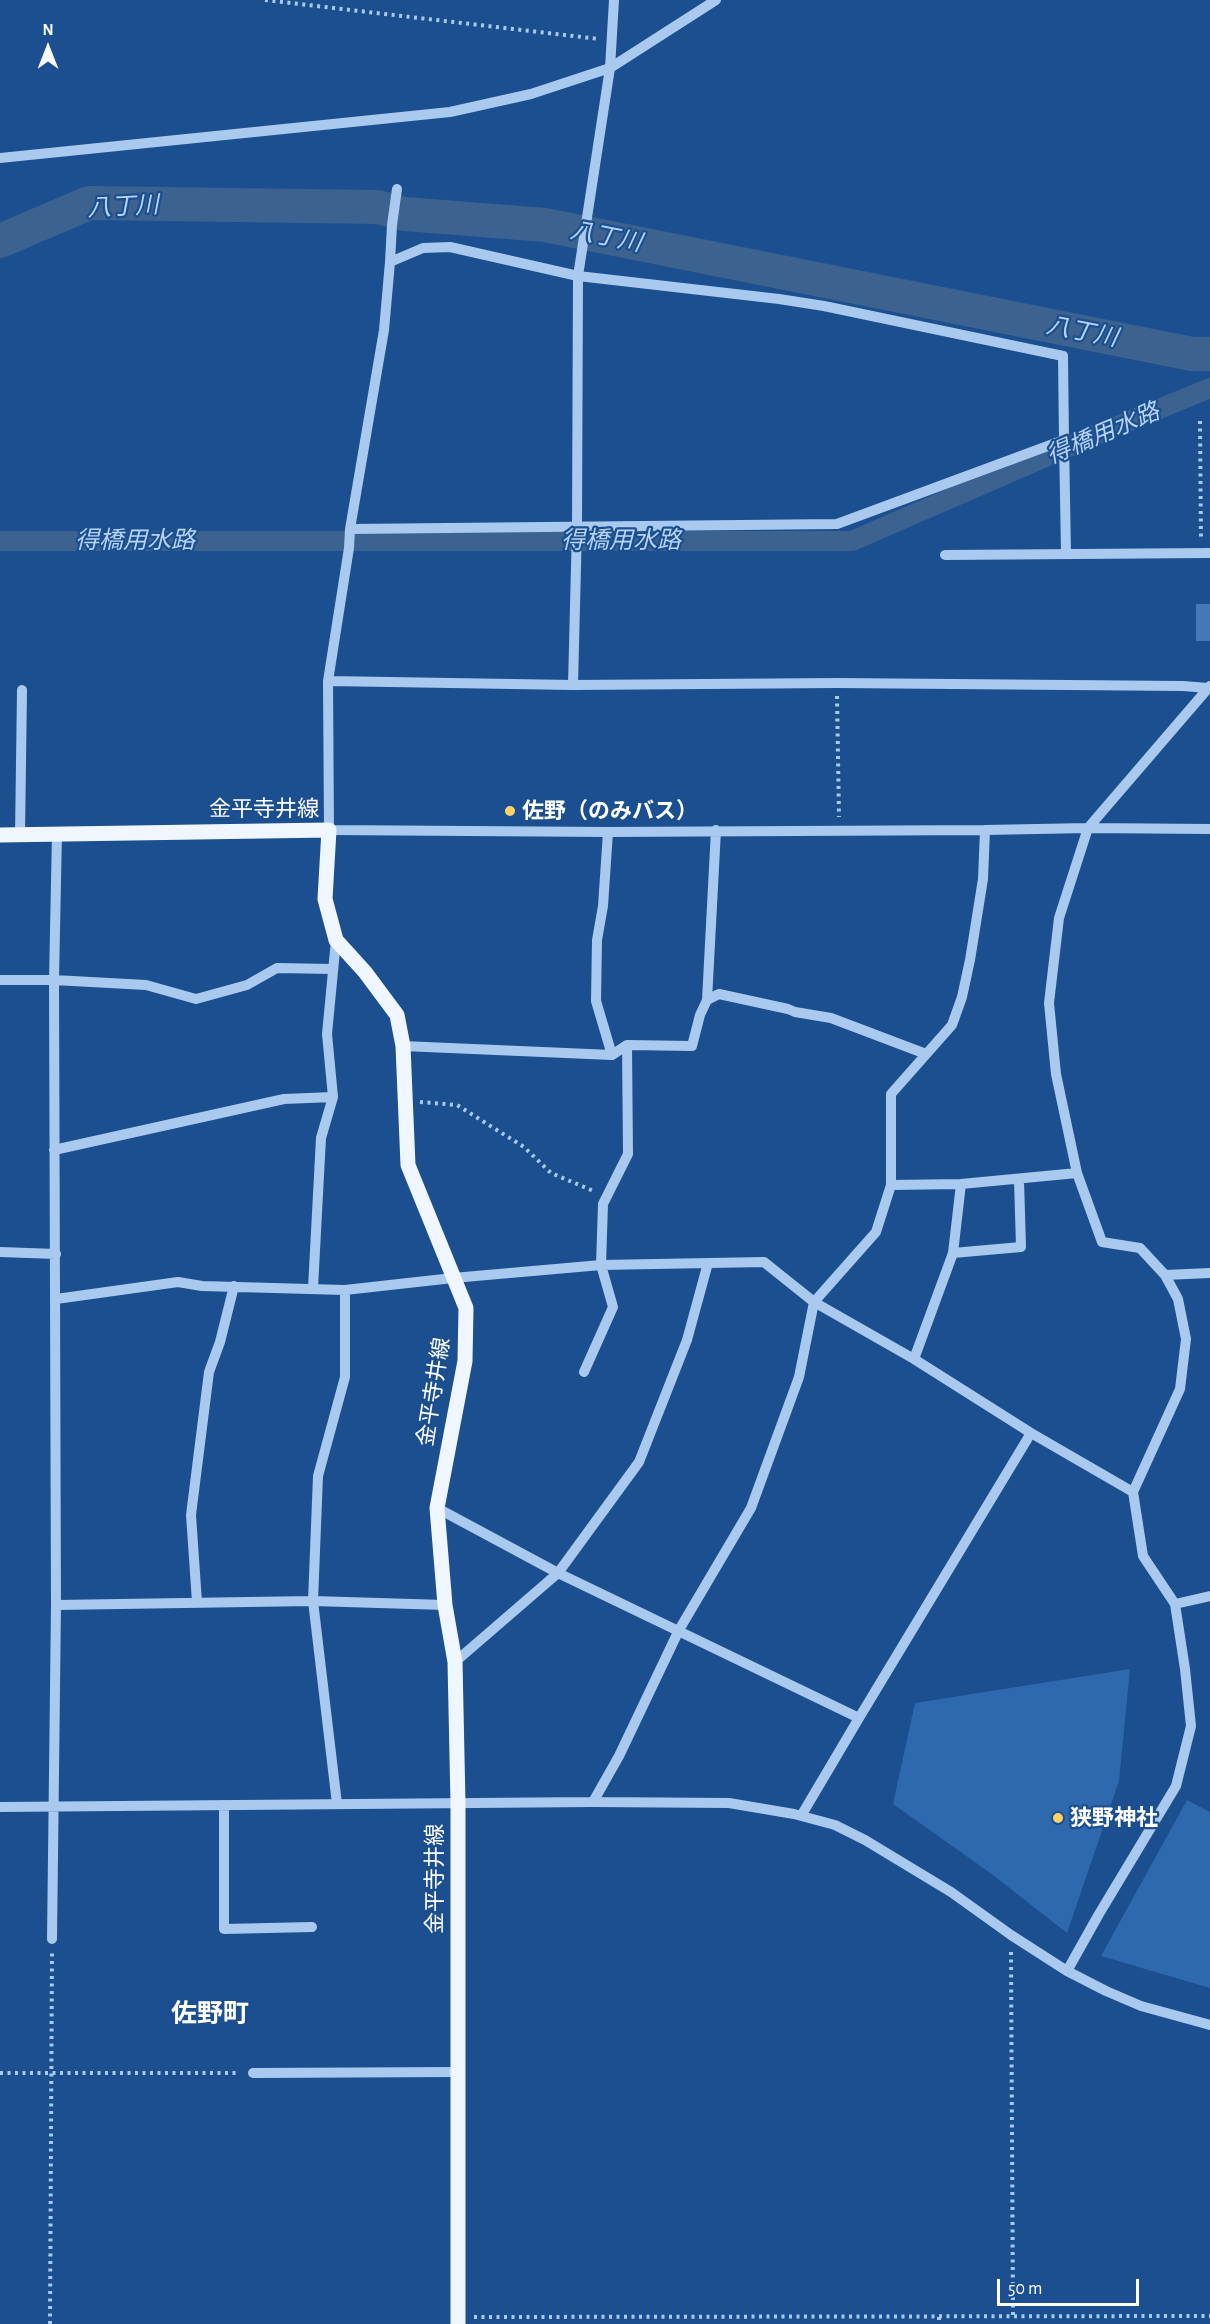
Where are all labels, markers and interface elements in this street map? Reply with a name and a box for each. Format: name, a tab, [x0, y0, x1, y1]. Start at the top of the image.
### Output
north arrow	[18, 18, 78, 78]
text: N	[42, 22, 54, 38]
water label: 八丁川	[86, 191, 160, 223]
water label: 八丁川	[568, 216, 644, 258]
water label: 八丁川	[1044, 311, 1120, 353]
water label: 得橋用水路	[1042, 397, 1164, 471]
water label: 得橋用水路	[75, 527, 195, 555]
water label: 得橋用水路	[561, 527, 681, 555]
street label: 金平寺井線	[209, 796, 319, 822]
place label: 佐野（のみバス）	[522, 798, 698, 824]
marker: 佐野（のみバス）	[503, 804, 517, 818]
street label: 金平寺井線	[412, 1336, 456, 1448]
place label: 狭野神社	[1070, 1805, 1158, 1831]
marker: 狭野神社	[1051, 1811, 1065, 1825]
street label: 金平寺井線	[422, 1824, 448, 1934]
district label: 佐野町	[171, 1998, 249, 2030]
scale bar	[1000, 2267, 1142, 2305]
text: 50 m	[1008, 2280, 1042, 2298]

